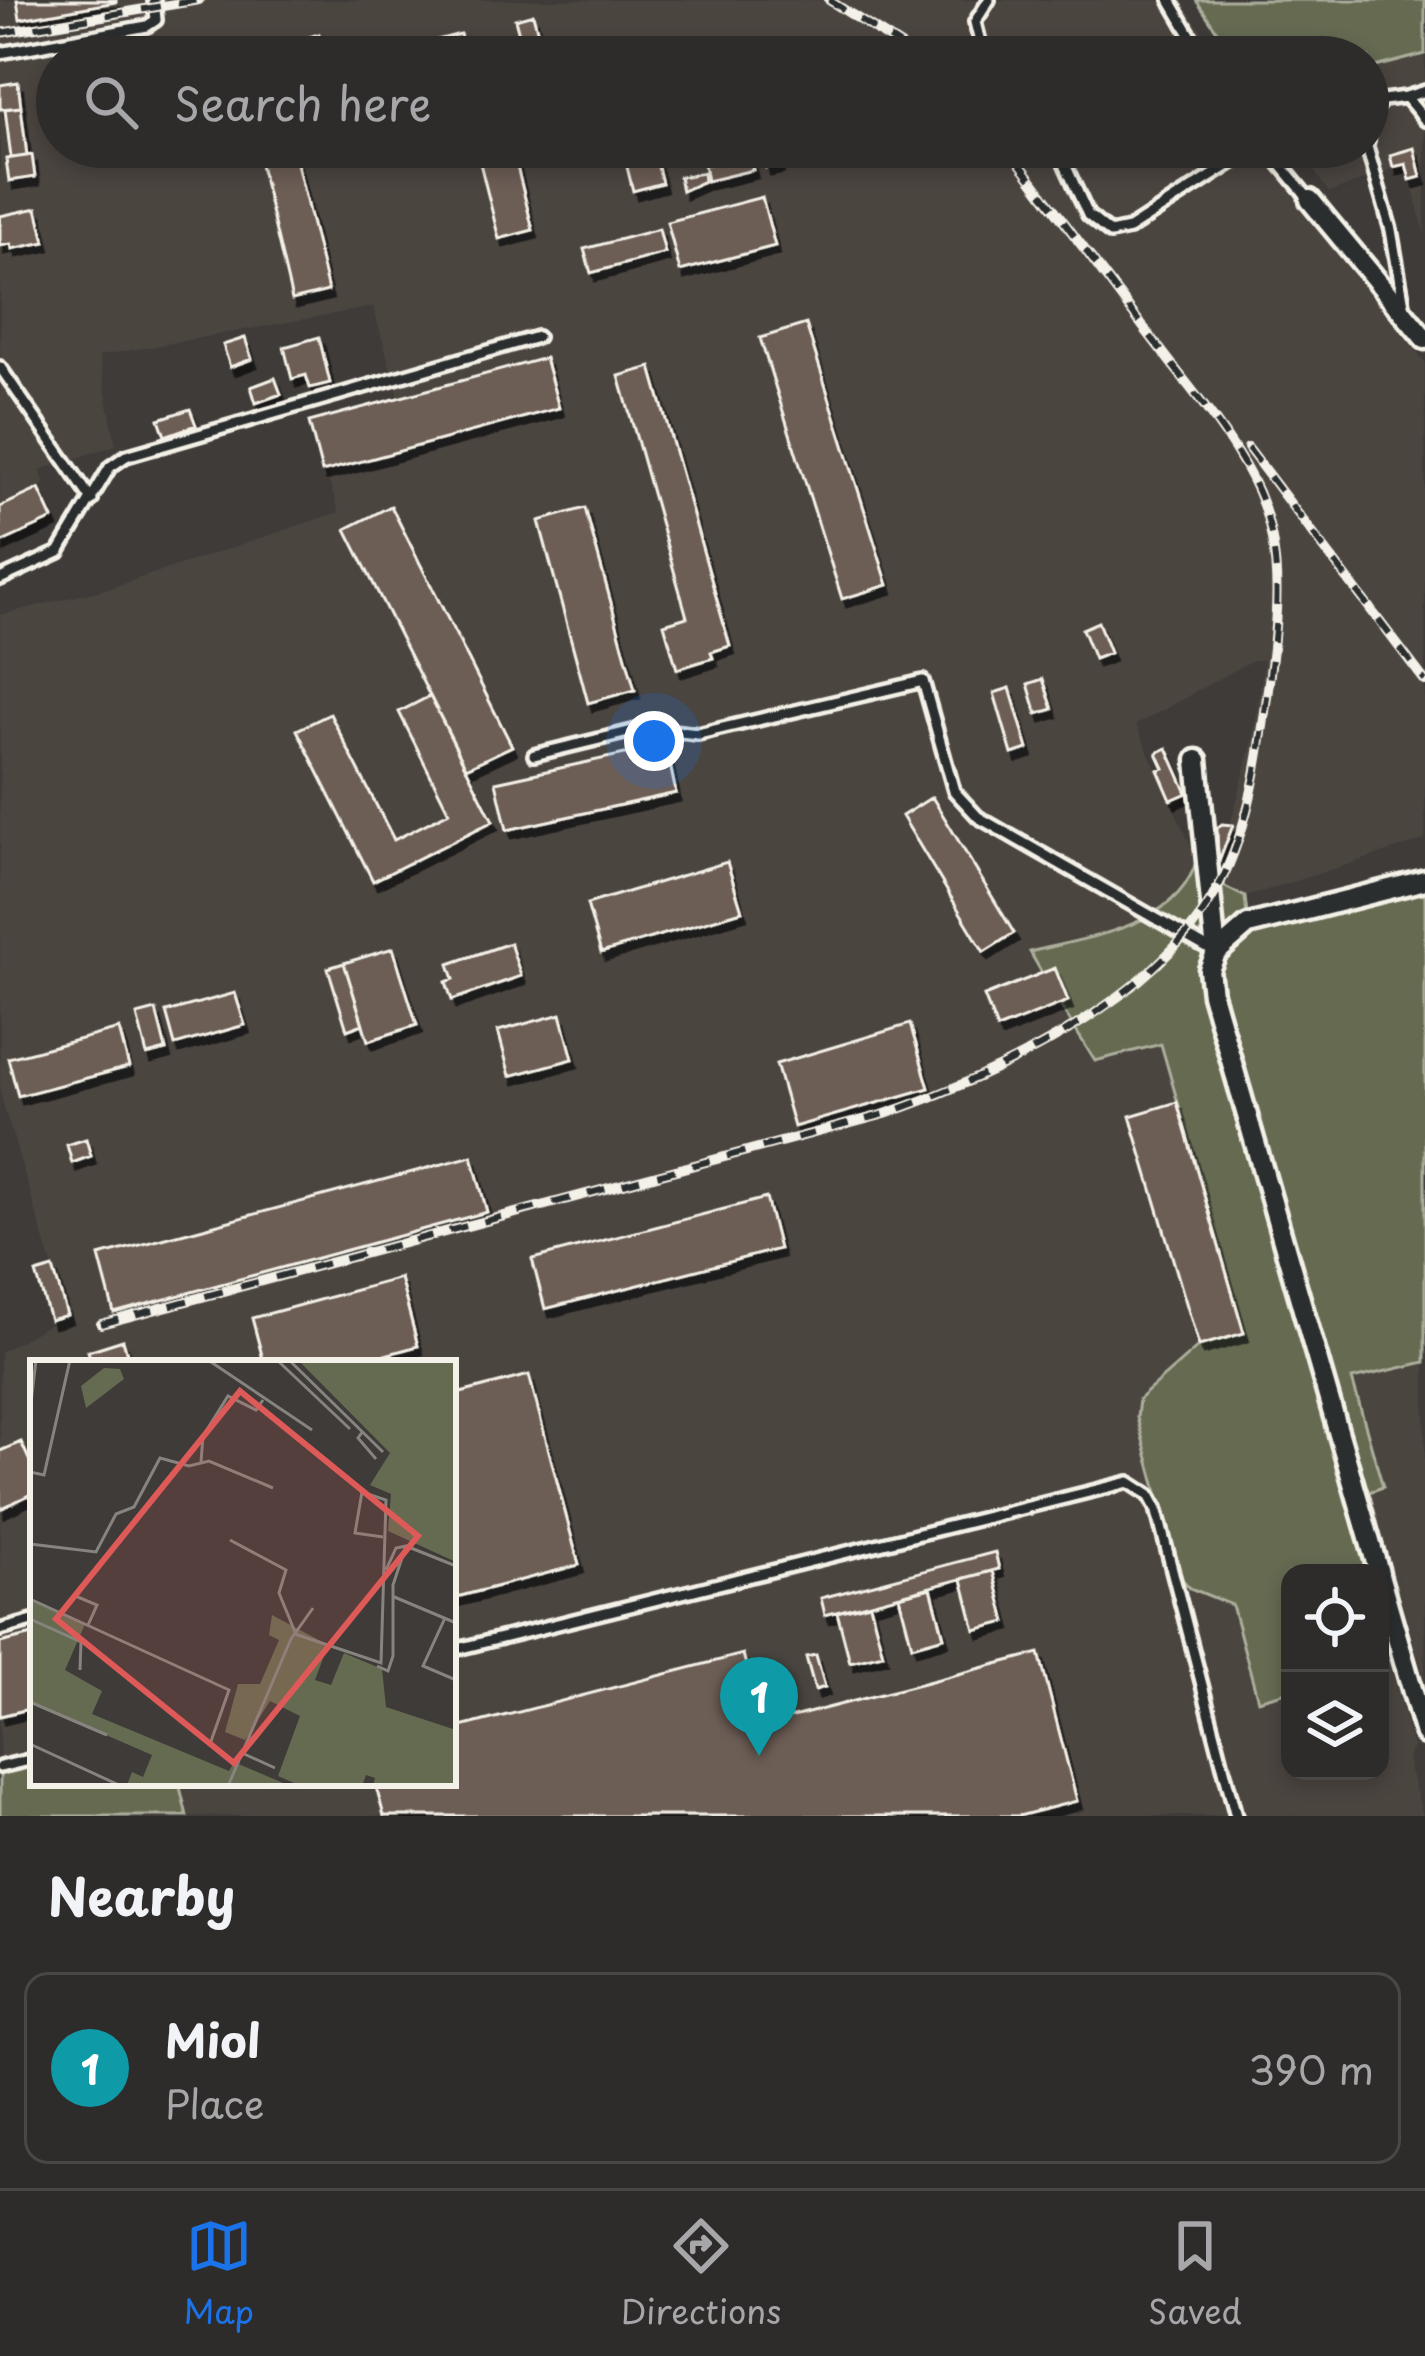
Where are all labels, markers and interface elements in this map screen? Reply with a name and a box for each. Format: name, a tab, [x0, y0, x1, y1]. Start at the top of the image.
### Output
search box	[36, 36, 1389, 168]
text: Search here	[174, 68, 431, 136]
icon: search	[78, 69, 144, 135]
your location	[624, 711, 684, 771]
inset map	[30, 1360, 456, 1786]
map controls	[1281, 1564, 1389, 1780]
button: locate	[1281, 1564, 1389, 1672]
pin: 1	[720, 1657, 798, 1756]
button: layers	[1281, 1672, 1389, 1780]
text: Nearby	[48, 1856, 235, 1933]
text: Miol	[165, 2005, 261, 2073]
text: 1	[81, 2039, 99, 2098]
text: 390 m	[1249, 2039, 1374, 2098]
text: Place	[165, 2073, 265, 2132]
tab: Map	[183, 2213, 254, 2335]
tab: Directions	[621, 2213, 781, 2335]
tab: Saved	[1148, 2213, 1242, 2335]

